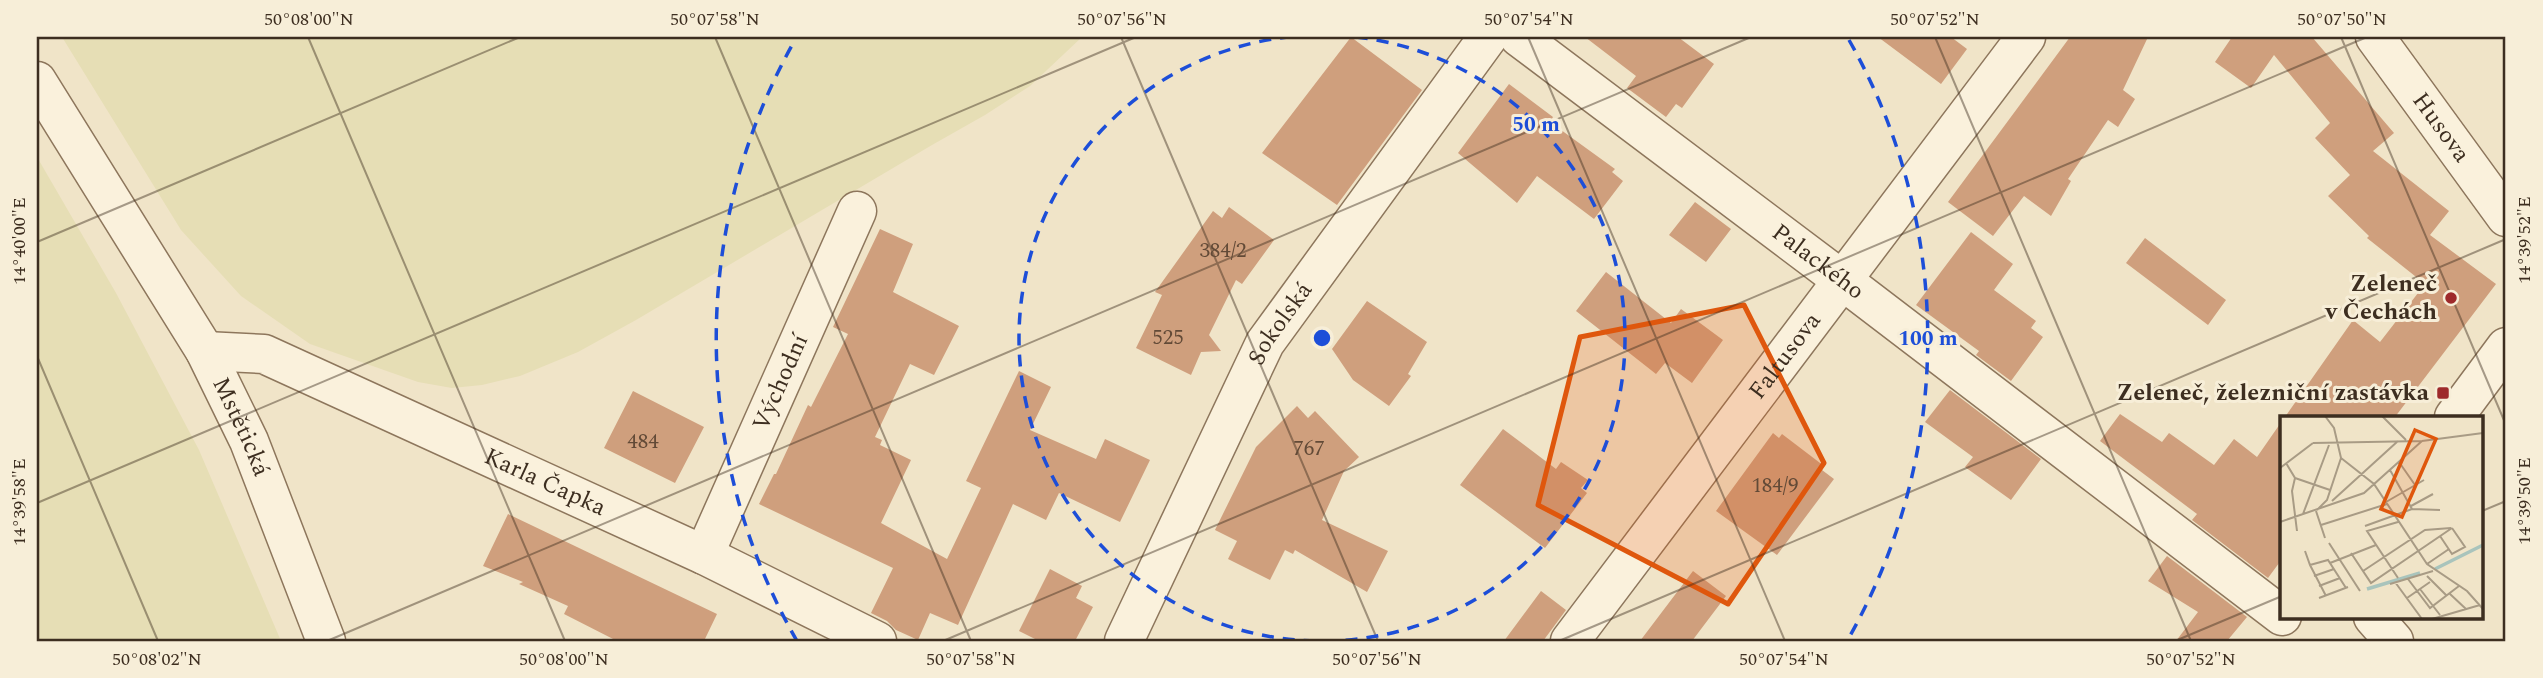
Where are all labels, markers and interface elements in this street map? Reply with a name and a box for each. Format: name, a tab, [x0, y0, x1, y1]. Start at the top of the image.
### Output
text: 50°08'00"N	[264, 6, 354, 33]
text: 50°07'58"N	[670, 6, 760, 33]
text: 50°07'56"N	[1077, 6, 1167, 33]
text: 50°07'54"N	[1484, 6, 1574, 33]
text: 50°07'52"N	[1890, 6, 1980, 33]
text: 50°07'50"N	[2297, 6, 2387, 33]
street label: Husova	[2403, 85, 2479, 171]
text: 50 m	[1512, 109, 1560, 141]
text: 14°39'52"E	[2511, 196, 2538, 284]
text: 14°40'00"E	[6, 197, 33, 285]
street label: Palackého	[1764, 215, 1872, 309]
house number: 384/2	[1199, 235, 1247, 267]
place label: Zeleneč v Čechách	[2324, 266, 2437, 330]
street label: Sokolská	[1239, 274, 1322, 371]
marker: Zeleneč v Čechách	[2443, 290, 2459, 306]
street label: Faltusova	[1740, 305, 1830, 407]
house number: 525	[1152, 322, 1184, 354]
text: 100 m	[1898, 323, 1958, 355]
centre of rings	[1310, 326, 1334, 350]
street label: Východní	[744, 327, 819, 437]
street label: Mstětická	[203, 371, 279, 482]
place label: Zeleneč, železniční zastávka	[2117, 375, 2430, 411]
marker: Zeleneč, železniční zastávka	[2435, 385, 2451, 401]
inset map	[2280, 416, 2484, 618]
house number: 484	[627, 426, 659, 458]
house number: 767	[1293, 433, 1325, 465]
street label: Karla Čapka	[478, 439, 612, 526]
text: 14°39'50"E	[2511, 457, 2538, 545]
text: 14°39'58"E	[6, 458, 33, 546]
house number: 184/9	[1751, 470, 1799, 502]
text: 50°08'02"N	[112, 646, 202, 673]
text: 50°08'00"N	[519, 646, 609, 673]
text: 50°07'58"N	[926, 646, 1016, 673]
text: 50°07'56"N	[1332, 646, 1422, 673]
text: 50°07'54"N	[1739, 646, 1829, 673]
text: 50°07'52"N	[2146, 646, 2236, 673]

